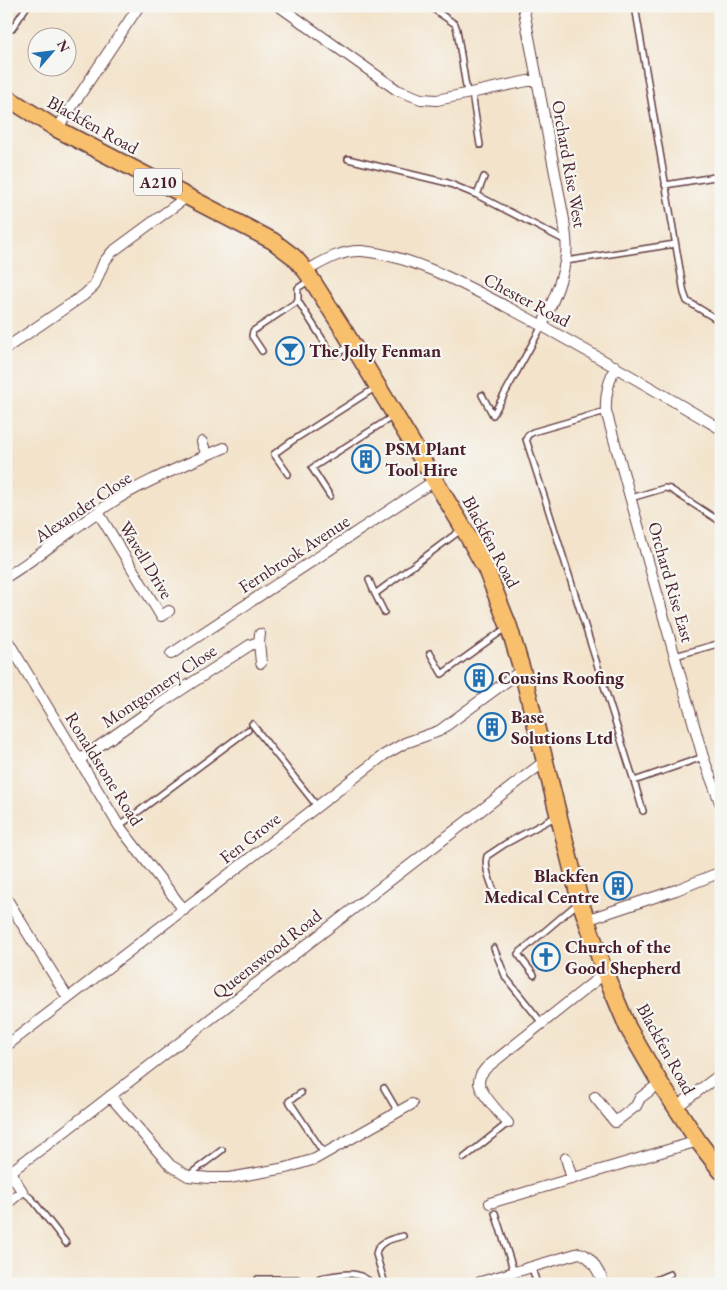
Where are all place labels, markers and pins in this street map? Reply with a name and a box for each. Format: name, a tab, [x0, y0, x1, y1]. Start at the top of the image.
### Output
bar icon: The Jolly Fenman	[275, 336, 305, 366]
place label: The Jolly Fenman	[309, 339, 441, 362]
place label: PSM Plant Tool Hire	[385, 437, 466, 481]
building icon: PSM Plant Tool Hire	[351, 444, 381, 474]
building icon: Cousins Roofing	[464, 663, 494, 693]
place label: Cousins Roofing	[498, 666, 625, 689]
place label: Base Solutions Ltd	[511, 705, 613, 749]
building icon: Base Solutions Ltd	[477, 712, 507, 742]
place label: Blackfen Medical Centre	[484, 864, 599, 908]
building icon: Blackfen Medical Centre	[603, 871, 633, 901]
place label: Church of the Good Shepherd	[565, 935, 681, 979]
church icon: Church of the Good Shepherd	[531, 942, 561, 972]

